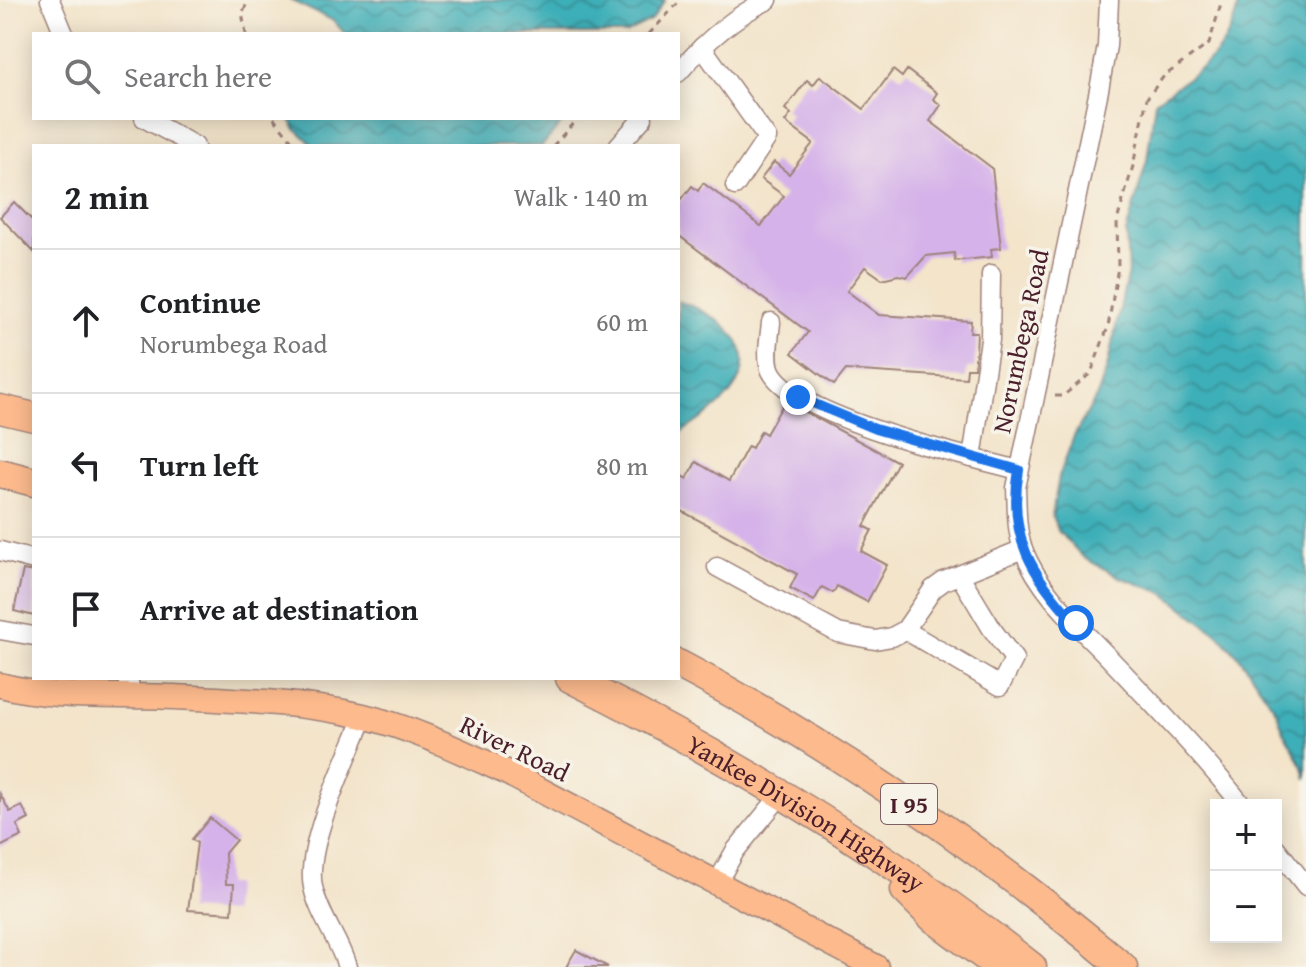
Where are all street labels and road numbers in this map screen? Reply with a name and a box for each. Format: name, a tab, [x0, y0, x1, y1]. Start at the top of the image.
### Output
street label: Norumbega Road	[981, 245, 1059, 437]
street label: River Road	[454, 705, 577, 791]
street label: Yankee Division Highway	[680, 724, 933, 901]
road number: I 95	[881, 784, 937, 824]

